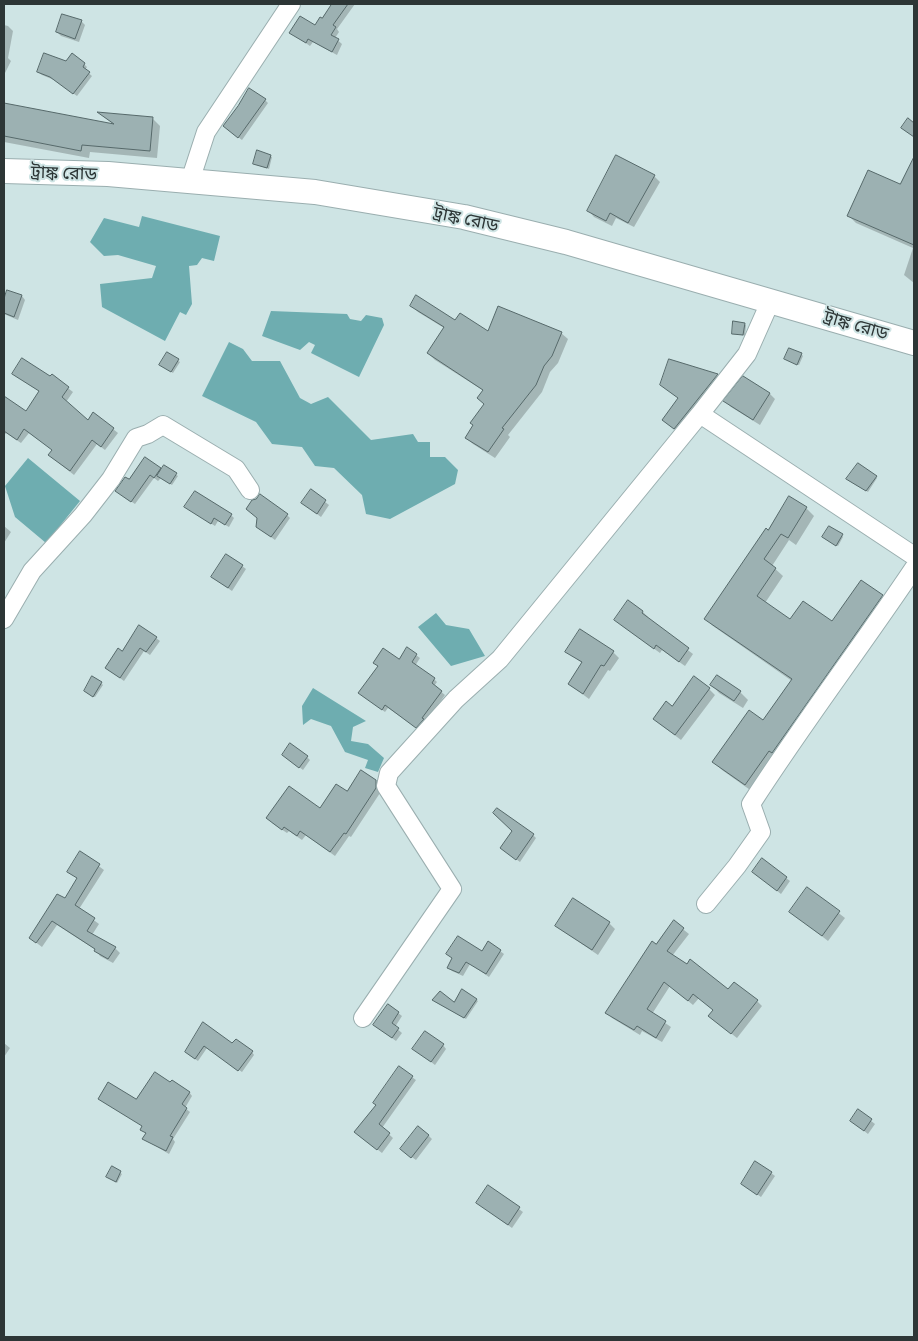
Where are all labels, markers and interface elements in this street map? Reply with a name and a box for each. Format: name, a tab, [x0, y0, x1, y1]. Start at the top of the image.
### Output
street label: ট্রাঙ্ক রোড	[30, 161, 98, 185]
street label: ট্রাঙ্ক রোড	[431, 202, 501, 236]
street label: ট্রাঙ্ক রোড	[821, 305, 891, 345]

